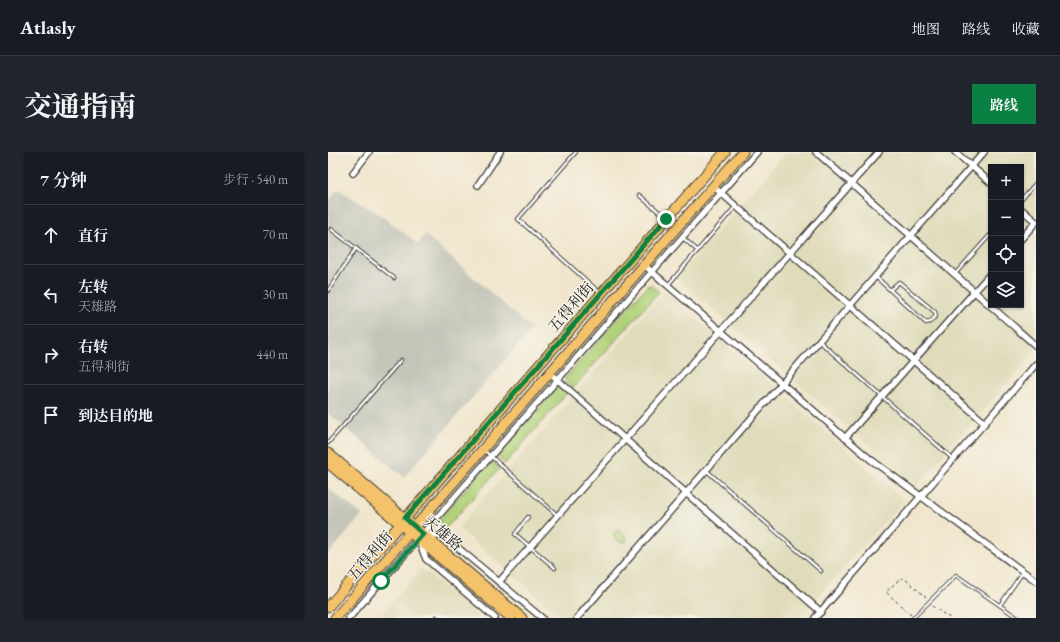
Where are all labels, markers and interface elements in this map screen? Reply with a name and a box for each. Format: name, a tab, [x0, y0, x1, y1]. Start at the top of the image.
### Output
text: Atlasly	[20, 15, 76, 40]
text: 地图	[912, 20, 940, 38]
text: 路线	[962, 20, 990, 38]
text: 收藏	[1012, 20, 1040, 38]
button: 路线	[972, 84, 1036, 124]
text: 交通指南	[24, 88, 136, 124]
map controls	[988, 164, 1024, 308]
button: +	[988, 164, 1024, 200]
text: 7 分钟	[40, 169, 87, 191]
text: 步行 · 540 m	[223, 171, 288, 188]
button: −	[988, 200, 1024, 236]
route end	[657, 210, 675, 228]
icon: ahead	[40, 224, 62, 246]
text: 直行	[78, 226, 108, 245]
text: 70 m	[263, 226, 288, 243]
button: locate	[988, 236, 1024, 272]
button: layers	[988, 272, 1024, 308]
text: 左转	[78, 277, 108, 296]
street label: 五得利街	[544, 278, 597, 336]
icon: left	[40, 284, 62, 306]
text: 30 m	[263, 286, 288, 303]
text: 天雄路	[78, 298, 117, 315]
text: 右转	[78, 337, 108, 356]
icon: right	[40, 344, 62, 366]
text: 440 m	[257, 346, 288, 363]
text: 五得利街	[78, 358, 130, 375]
icon: arrive	[40, 404, 62, 426]
text: 到达目的地	[78, 406, 153, 425]
street label: 天雄路	[420, 511, 467, 554]
street label: 五得利街	[343, 527, 396, 585]
route start	[372, 572, 390, 590]

